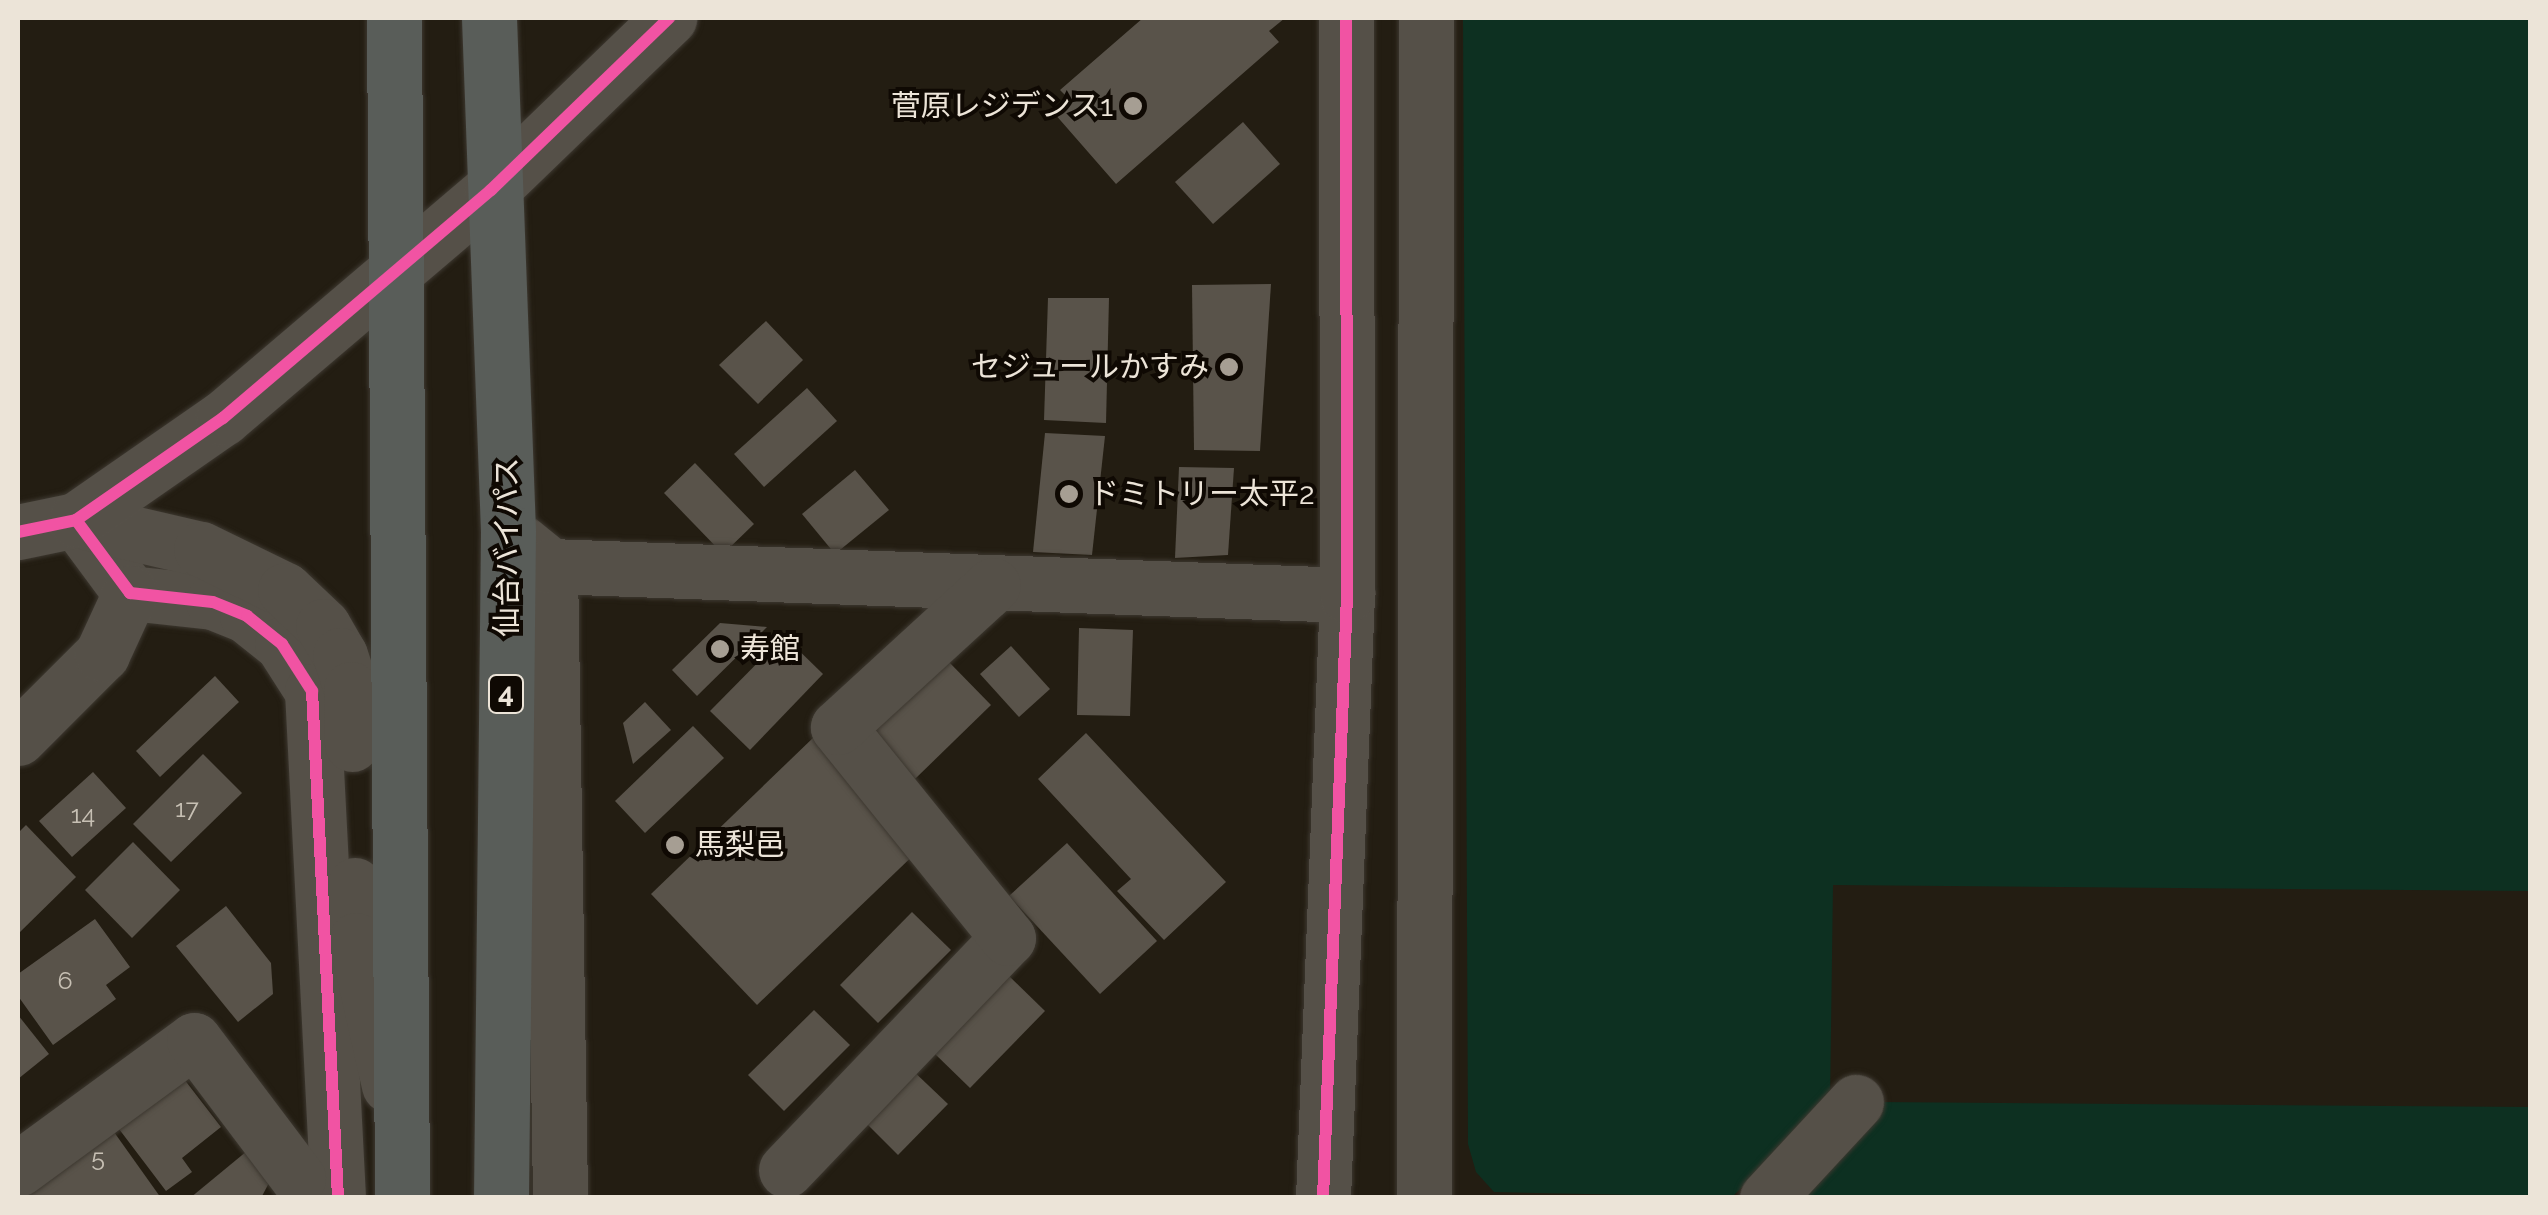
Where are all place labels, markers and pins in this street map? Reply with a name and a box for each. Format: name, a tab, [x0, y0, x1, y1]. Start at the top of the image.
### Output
place label: 菅原レジデンス1	[890, 88, 1113, 124]
marker: 菅原レジデンス1	[1122, 95, 1144, 117]
place label: セジュールかすみ	[969, 349, 1209, 385]
marker: セジュールかすみ	[1218, 356, 1240, 378]
place label: ドミトリー太平2	[1089, 476, 1315, 512]
marker: ドミトリー太平2	[1058, 483, 1080, 505]
place label: 寿館	[740, 631, 800, 667]
marker: 寿館	[709, 638, 731, 660]
place label: 馬梨邑	[695, 827, 785, 863]
marker: 馬梨邑	[664, 834, 686, 856]

